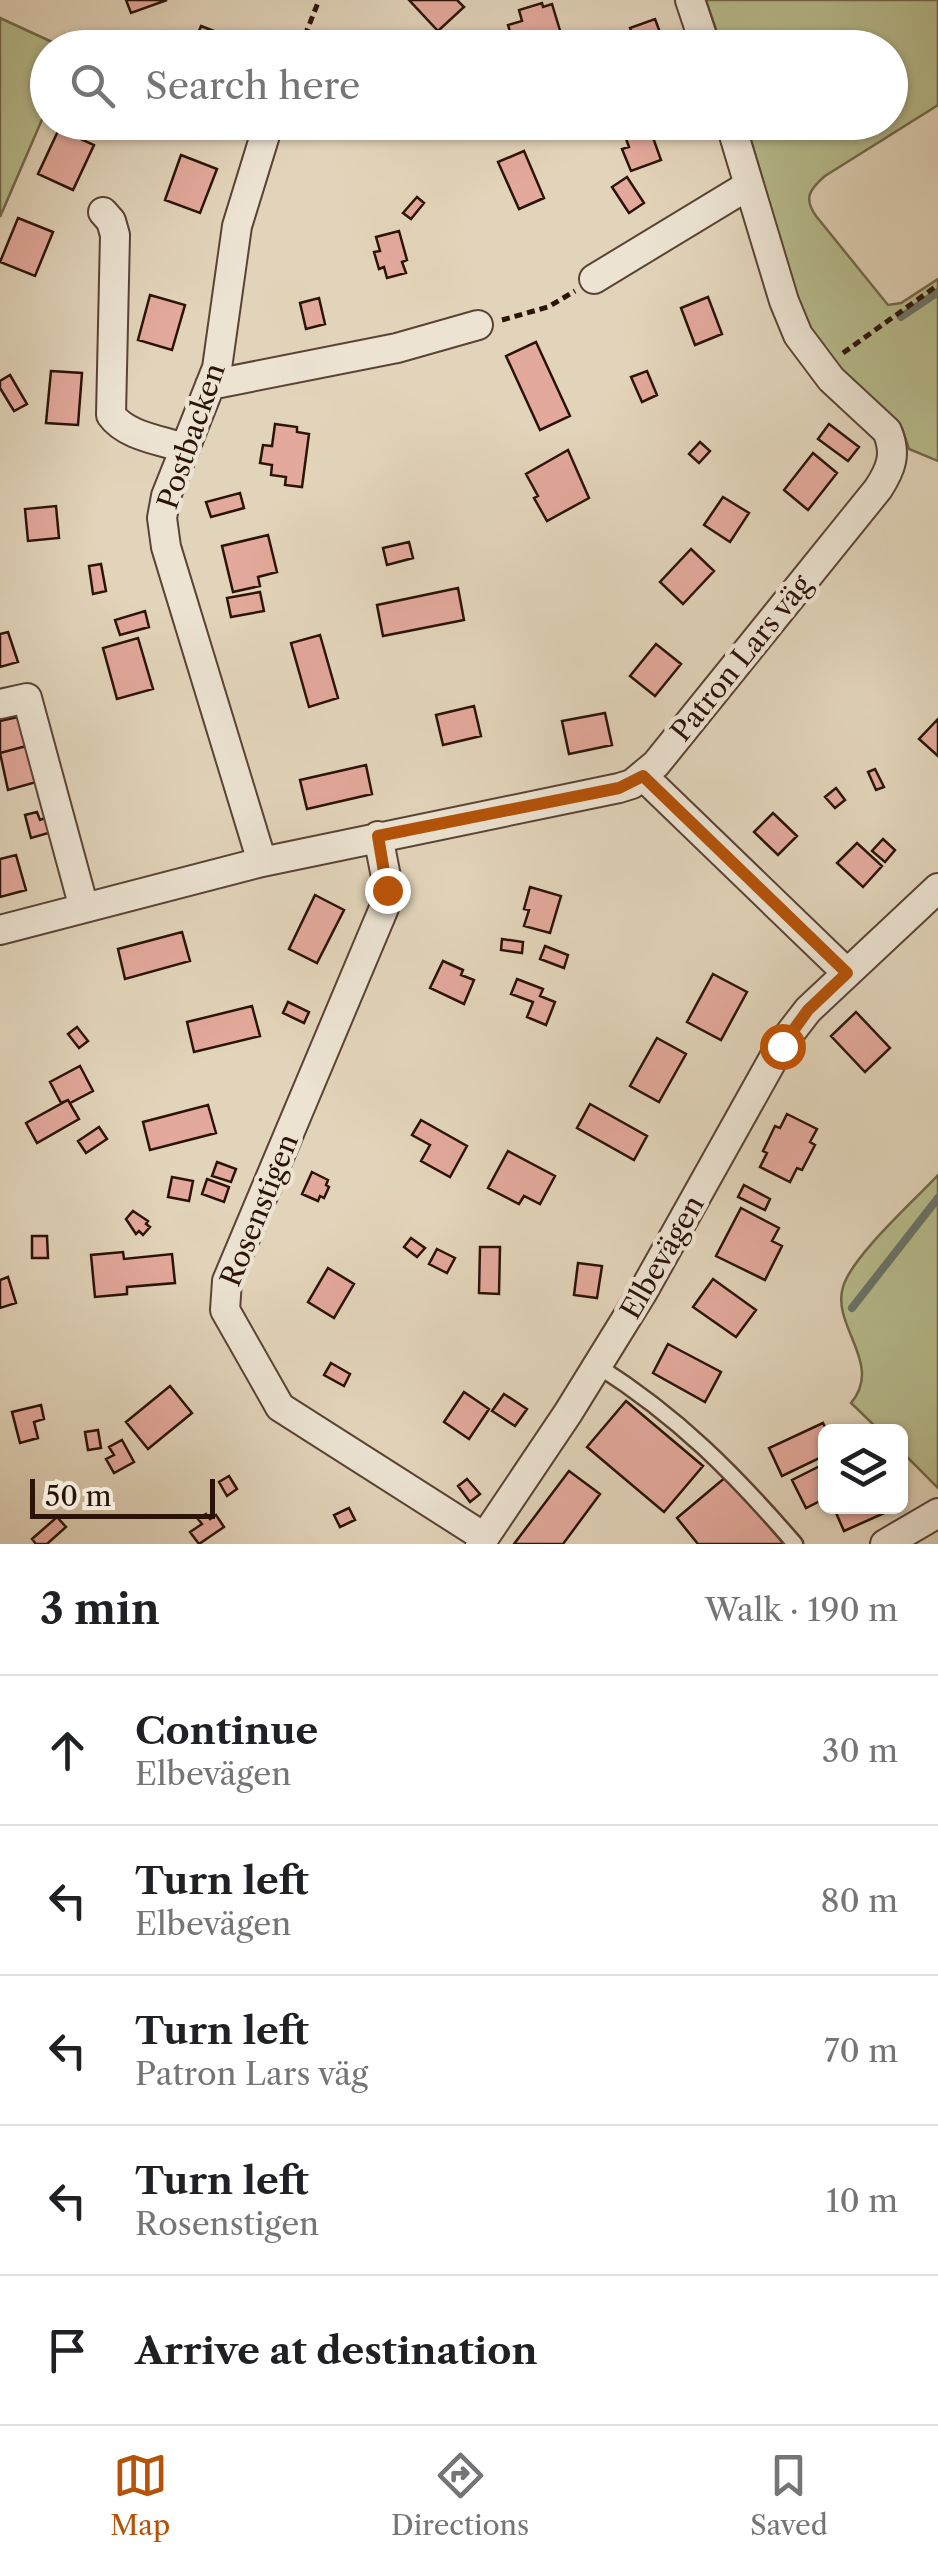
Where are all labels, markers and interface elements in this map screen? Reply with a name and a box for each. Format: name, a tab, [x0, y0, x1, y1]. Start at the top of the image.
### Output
search box	[30, 30, 908, 140]
icon: search	[65, 58, 120, 113]
text: Search here	[145, 62, 360, 109]
street label: Postbacken	[150, 359, 232, 513]
street label: Patron Lars väg	[664, 568, 819, 748]
route end	[365, 868, 411, 914]
route start	[760, 1024, 806, 1070]
street label: Rosenstigen	[213, 1129, 305, 1291]
street label: Elbevägen	[613, 1189, 711, 1325]
map controls	[818, 1424, 908, 1514]
button: layers	[818, 1424, 908, 1514]
scale bar	[30, 1474, 215, 1518]
text: 50 m	[45, 1479, 112, 1513]
text: 3 min	[40, 1583, 160, 1635]
text: Walk · 190 m	[705, 1590, 898, 1629]
text: Continue	[135, 1707, 318, 1754]
icon: ahead	[40, 1723, 95, 1778]
text: 30 m	[822, 1731, 898, 1770]
text: Elbevägen	[135, 1754, 291, 1793]
text: Turn left	[135, 1857, 309, 1904]
icon: left	[40, 1873, 95, 1928]
text: 80 m	[820, 1881, 898, 1920]
text: Elbevägen	[135, 1904, 291, 1943]
text: Turn left	[135, 2007, 309, 2054]
icon: left	[40, 2023, 95, 2078]
text: 70 m	[824, 2031, 898, 2070]
text: Patron Lars väg	[135, 2054, 368, 2093]
text: Turn left	[135, 2157, 309, 2204]
icon: left	[40, 2173, 95, 2228]
text: 10 m	[826, 2181, 898, 2220]
text: Rosenstigen	[135, 2204, 319, 2243]
icon: arrive	[40, 2323, 95, 2378]
text: Arrive at destination	[135, 2327, 538, 2374]
tab: Map	[110, 2448, 170, 2542]
tab: Directions	[391, 2448, 529, 2542]
tab: Saved	[750, 2448, 828, 2542]

